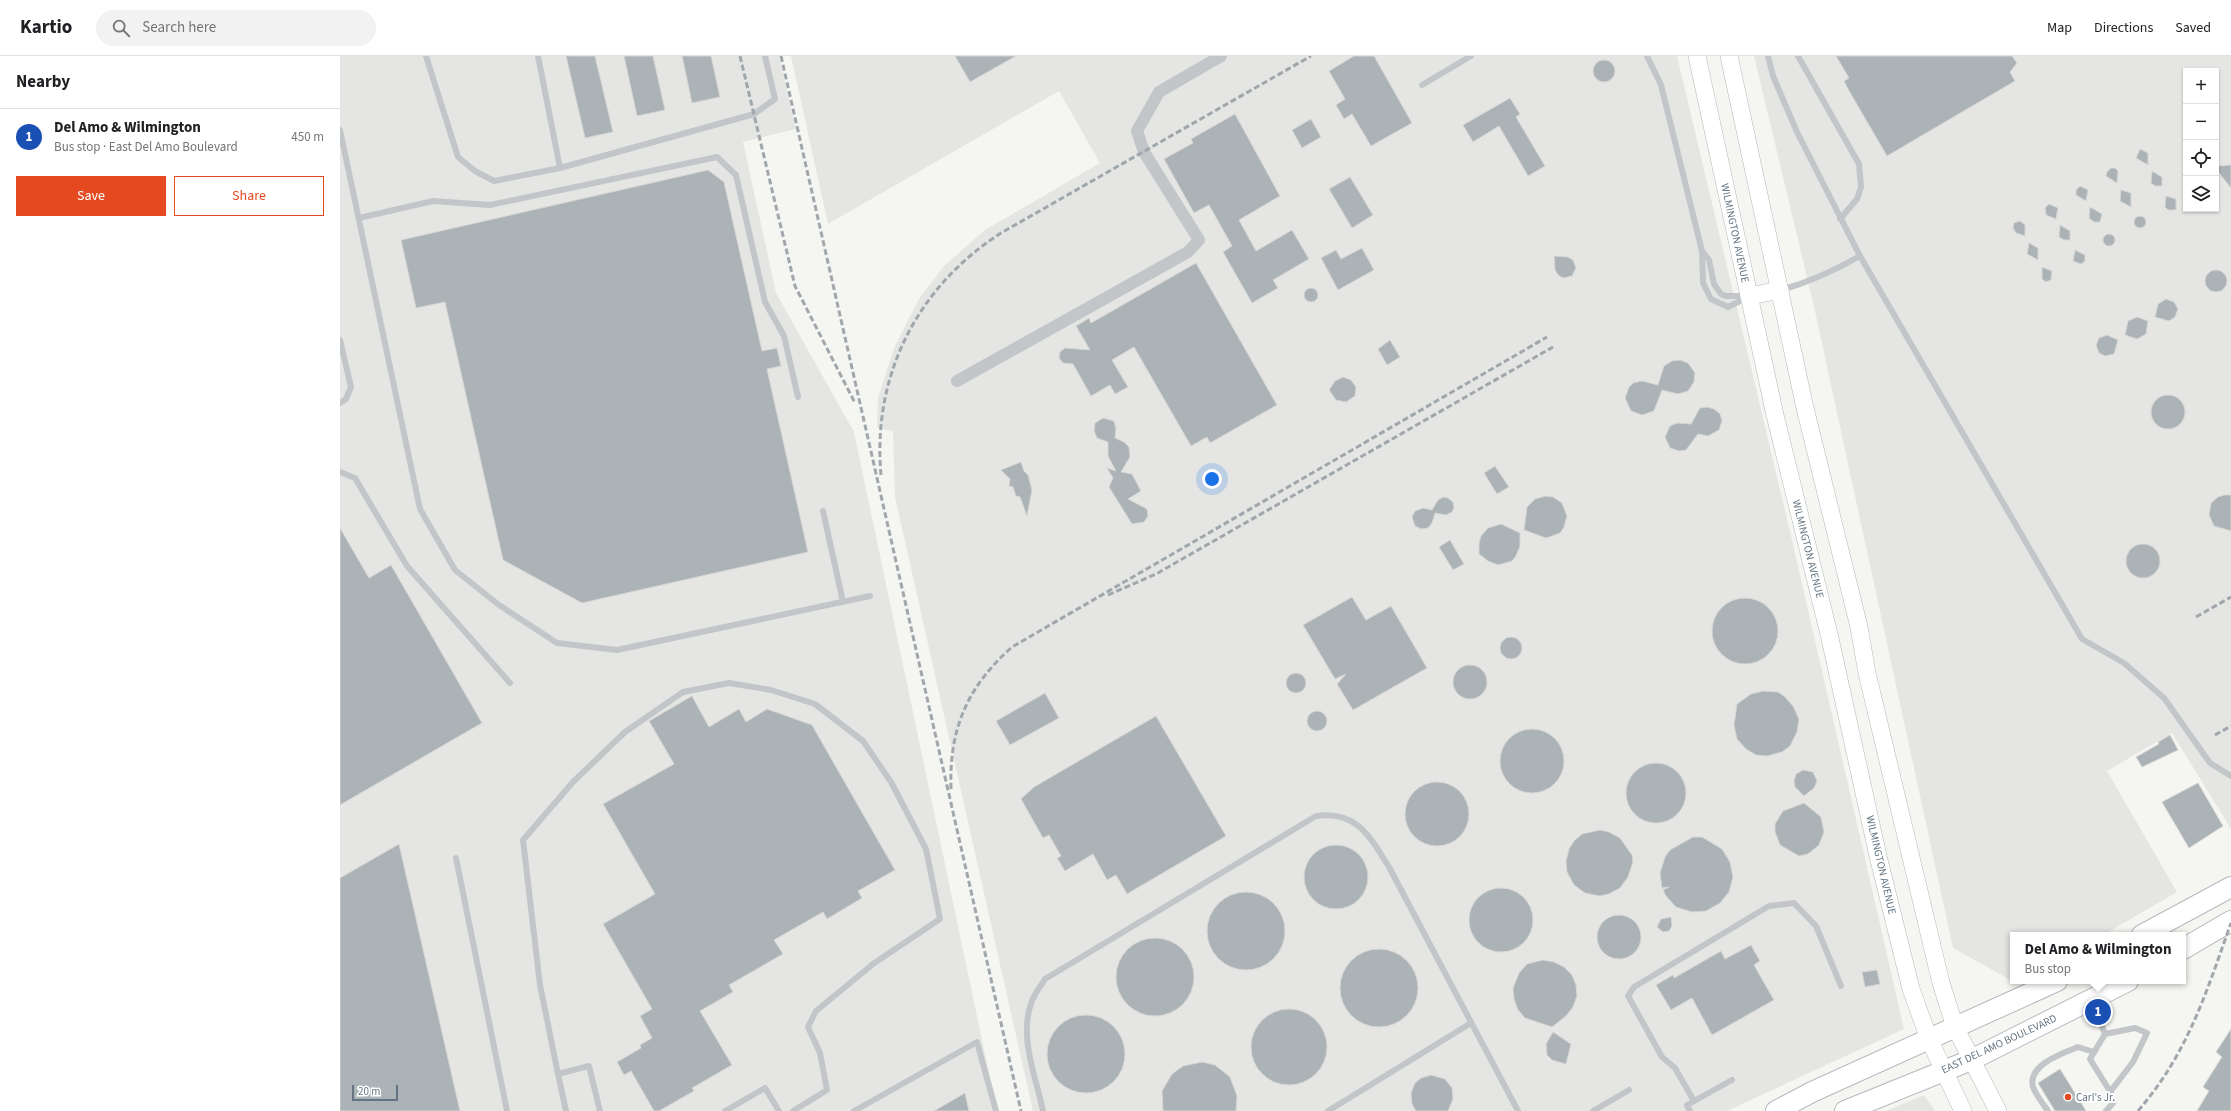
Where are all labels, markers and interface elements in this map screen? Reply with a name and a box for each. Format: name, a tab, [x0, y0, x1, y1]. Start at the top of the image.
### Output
search box	[96, 10, 376, 46]
text: Kartio	[20, 14, 72, 41]
icon: search	[110, 17, 132, 39]
text: Search here	[142, 17, 216, 38]
text: Map	[2047, 18, 2072, 38]
text: Directions	[2094, 18, 2153, 38]
text: Saved	[2175, 18, 2211, 38]
map controls	[2183, 68, 2219, 212]
button: +	[2183, 68, 2219, 104]
text: Nearby	[16, 70, 70, 94]
button: −	[2183, 104, 2219, 140]
text: Del Amo & Wilmington	[54, 117, 201, 138]
text: 1	[26, 128, 32, 146]
text: 450 m	[291, 128, 324, 146]
text: Bus stop · East Del Amo Boulevard	[54, 138, 238, 156]
button: locate	[2183, 140, 2219, 176]
button: Save	[16, 176, 166, 216]
button: Share	[174, 176, 324, 216]
button: layers	[2183, 176, 2219, 212]
street label: WILMINGTON AVENUE	[1717, 182, 1753, 284]
your location	[1202, 469, 1222, 489]
street label: WILMINGTON AVENUE	[1789, 498, 1828, 600]
street label: WILMINGTON AVENUE	[1862, 814, 1900, 916]
popup	[2010, 932, 2186, 984]
text: Del Amo & Wilmington	[2025, 939, 2171, 960]
text: Bus stop	[2025, 960, 2071, 978]
pin: 1	[2085, 997, 2111, 1027]
street label: EAST DEL AMO BOULEVARD	[1939, 1011, 2059, 1077]
scale bar	[352, 1083, 398, 1102]
text: 20 m	[358, 1084, 380, 1099]
place label: Carl's Jr.	[2076, 1090, 2115, 1105]
marker: Carl's Jr.	[2063, 1092, 2073, 1102]

